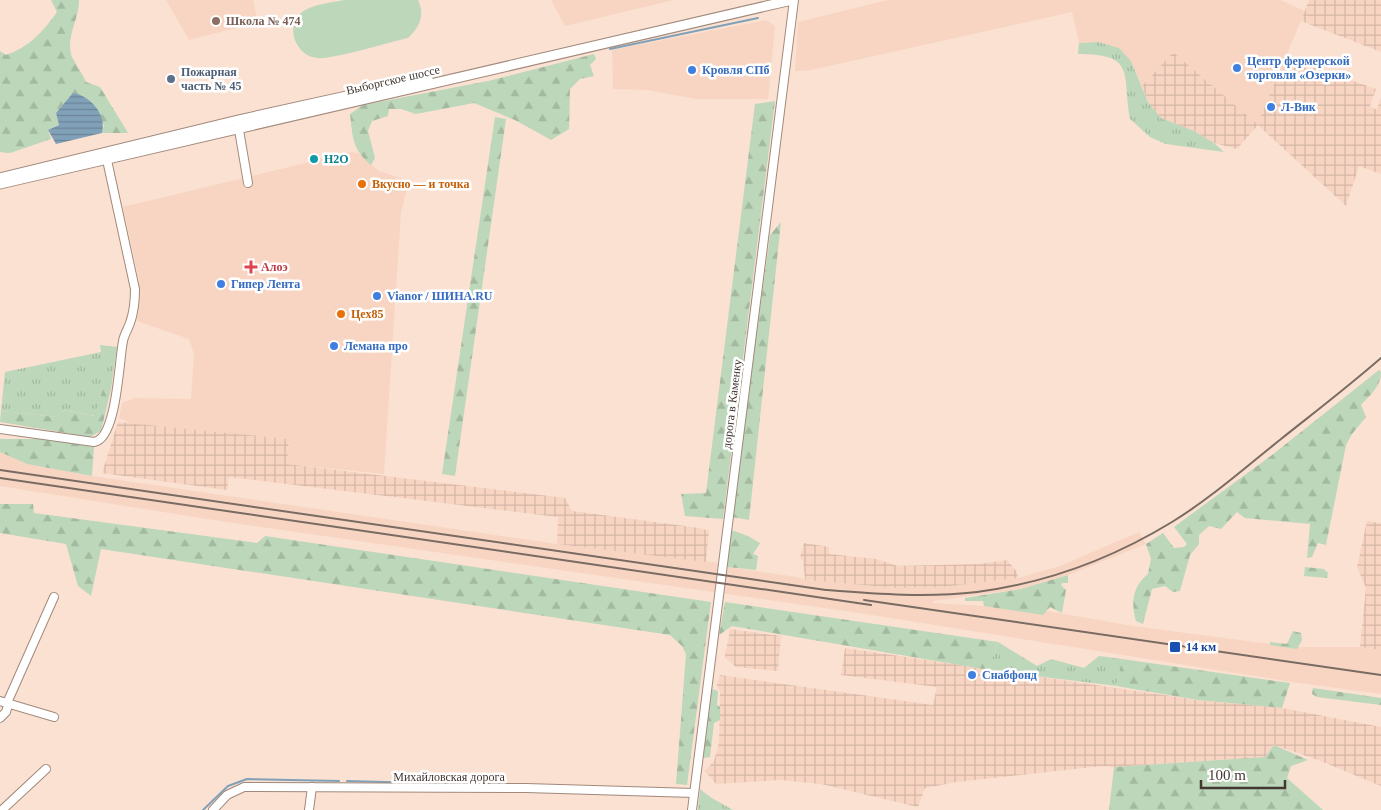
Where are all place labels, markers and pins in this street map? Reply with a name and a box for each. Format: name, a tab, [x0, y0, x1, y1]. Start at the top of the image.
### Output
place label: Школа № 474	[226, 14, 301, 28]
marker: Школа № 474	[210, 15, 222, 27]
place label: Центр фермерской торговли «Озерки»	[1247, 54, 1351, 82]
marker: Центр фермерской торговли «Озерки»	[1231, 62, 1243, 74]
place label: Кровля СПб	[702, 63, 770, 77]
marker: Кровля СПб	[686, 64, 698, 76]
place label: Пожарная часть № 45	[181, 65, 241, 93]
marker: Пожарная часть № 45	[165, 73, 177, 85]
place label: Л-Вик	[1281, 100, 1316, 114]
marker: Л-Вик	[1265, 101, 1277, 113]
place label: H2O	[324, 152, 349, 166]
marker: H2O	[308, 153, 320, 165]
place label: Вкусно — и точка	[372, 177, 469, 191]
marker: Вкусно — и точка	[356, 178, 368, 190]
place label: Алоэ	[261, 260, 288, 274]
marker: Алоэ	[245, 261, 257, 273]
place label: Гипер Лента	[231, 277, 300, 291]
marker: Гипер Лента	[215, 278, 227, 290]
place label: Vianor / ШИНА.RU	[387, 289, 493, 303]
marker: Vianor / ШИНА.RU	[371, 290, 383, 302]
place label: Цех85	[351, 307, 383, 321]
marker: Цех85	[335, 308, 347, 320]
place label: Лемана про	[344, 339, 408, 353]
marker: Лемана про	[328, 340, 340, 352]
marker: 14 км	[1168, 640, 1182, 654]
place label: 14 км	[1186, 640, 1216, 654]
place label: Снабфонд	[982, 668, 1037, 682]
marker: Снабфонд	[966, 669, 978, 681]

